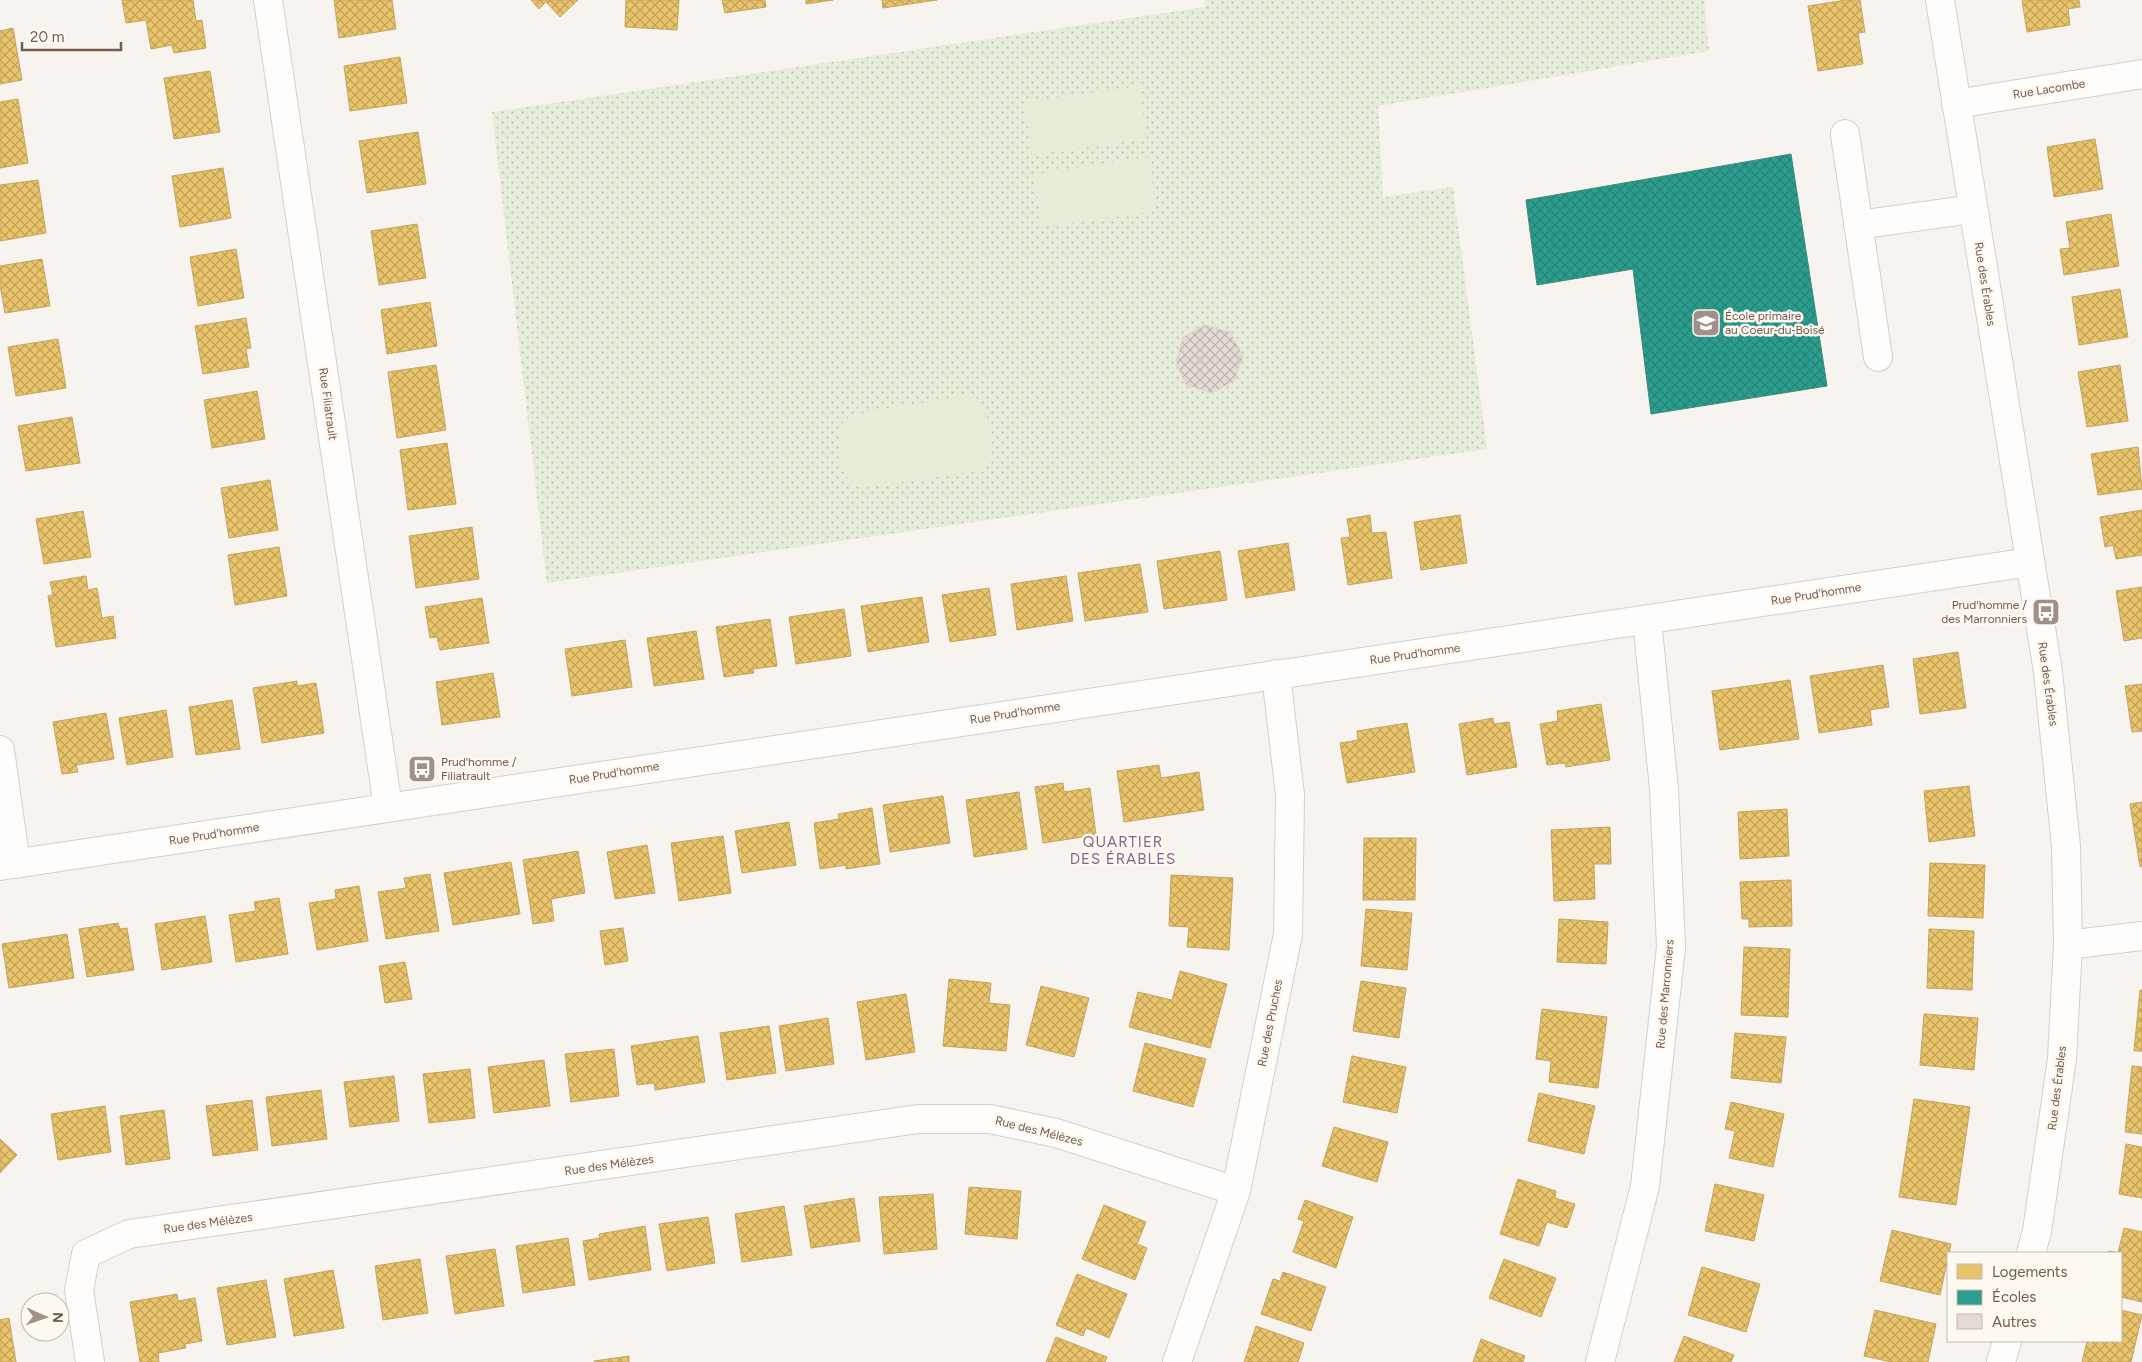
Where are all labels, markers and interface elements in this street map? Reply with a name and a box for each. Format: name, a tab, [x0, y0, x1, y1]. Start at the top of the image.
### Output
scale bar	[22, 20, 121, 52]
text: 20 m	[30, 28, 64, 46]
street label: Rue Lacombe	[2012, 76, 2087, 102]
street label: Rue des Érables	[1971, 241, 1999, 327]
school or university icon: École primaire au Coeur‑du‑Boisé	[1691, 308, 1721, 338]
place label: École primaire au Coeur‑du‑Boisé	[1725, 309, 1825, 337]
street label: Rue Filiatrault	[316, 367, 340, 442]
street label: Rue Prud'homme	[1770, 580, 1863, 608]
bus stop icon: Prud'homme / des Marronniers	[2031, 597, 2061, 627]
place label: Prud'homme / des Marronniers	[1941, 598, 2027, 626]
street label: Rue Prud'homme	[1369, 641, 1462, 667]
street label: Rue des Érables	[2035, 641, 2061, 727]
street label: Rue Prud'homme	[969, 699, 1062, 727]
bus stop icon: Prud'homme / Filiatrault	[407, 754, 437, 784]
place label: Prud'homme / Filiatrault	[441, 755, 517, 783]
street label: Rue Prud'homme	[568, 759, 661, 787]
street label: Rue Prud'homme	[168, 820, 261, 848]
district label: QUARTIER DES ÉRABLES	[1070, 833, 1176, 868]
street label: Rue des Marronniers	[1653, 938, 1677, 1049]
street label: Rue des Pruches	[1255, 978, 1285, 1068]
street label: Rue des Érables	[2045, 1045, 2069, 1131]
street label: Rue des Mélèzes	[994, 1113, 1085, 1149]
street label: Rue des Mélèzes	[564, 1152, 655, 1178]
street label: Rue des Mélèzes	[163, 1210, 254, 1236]
legend	[1947, 1252, 2122, 1342]
text: Logements	[1992, 1263, 2067, 1281]
text: Écoles	[1992, 1288, 2036, 1306]
north arrow	[20, 1292, 70, 1342]
text: N	[49, 1312, 66, 1323]
text: Autres	[1992, 1313, 2036, 1331]

